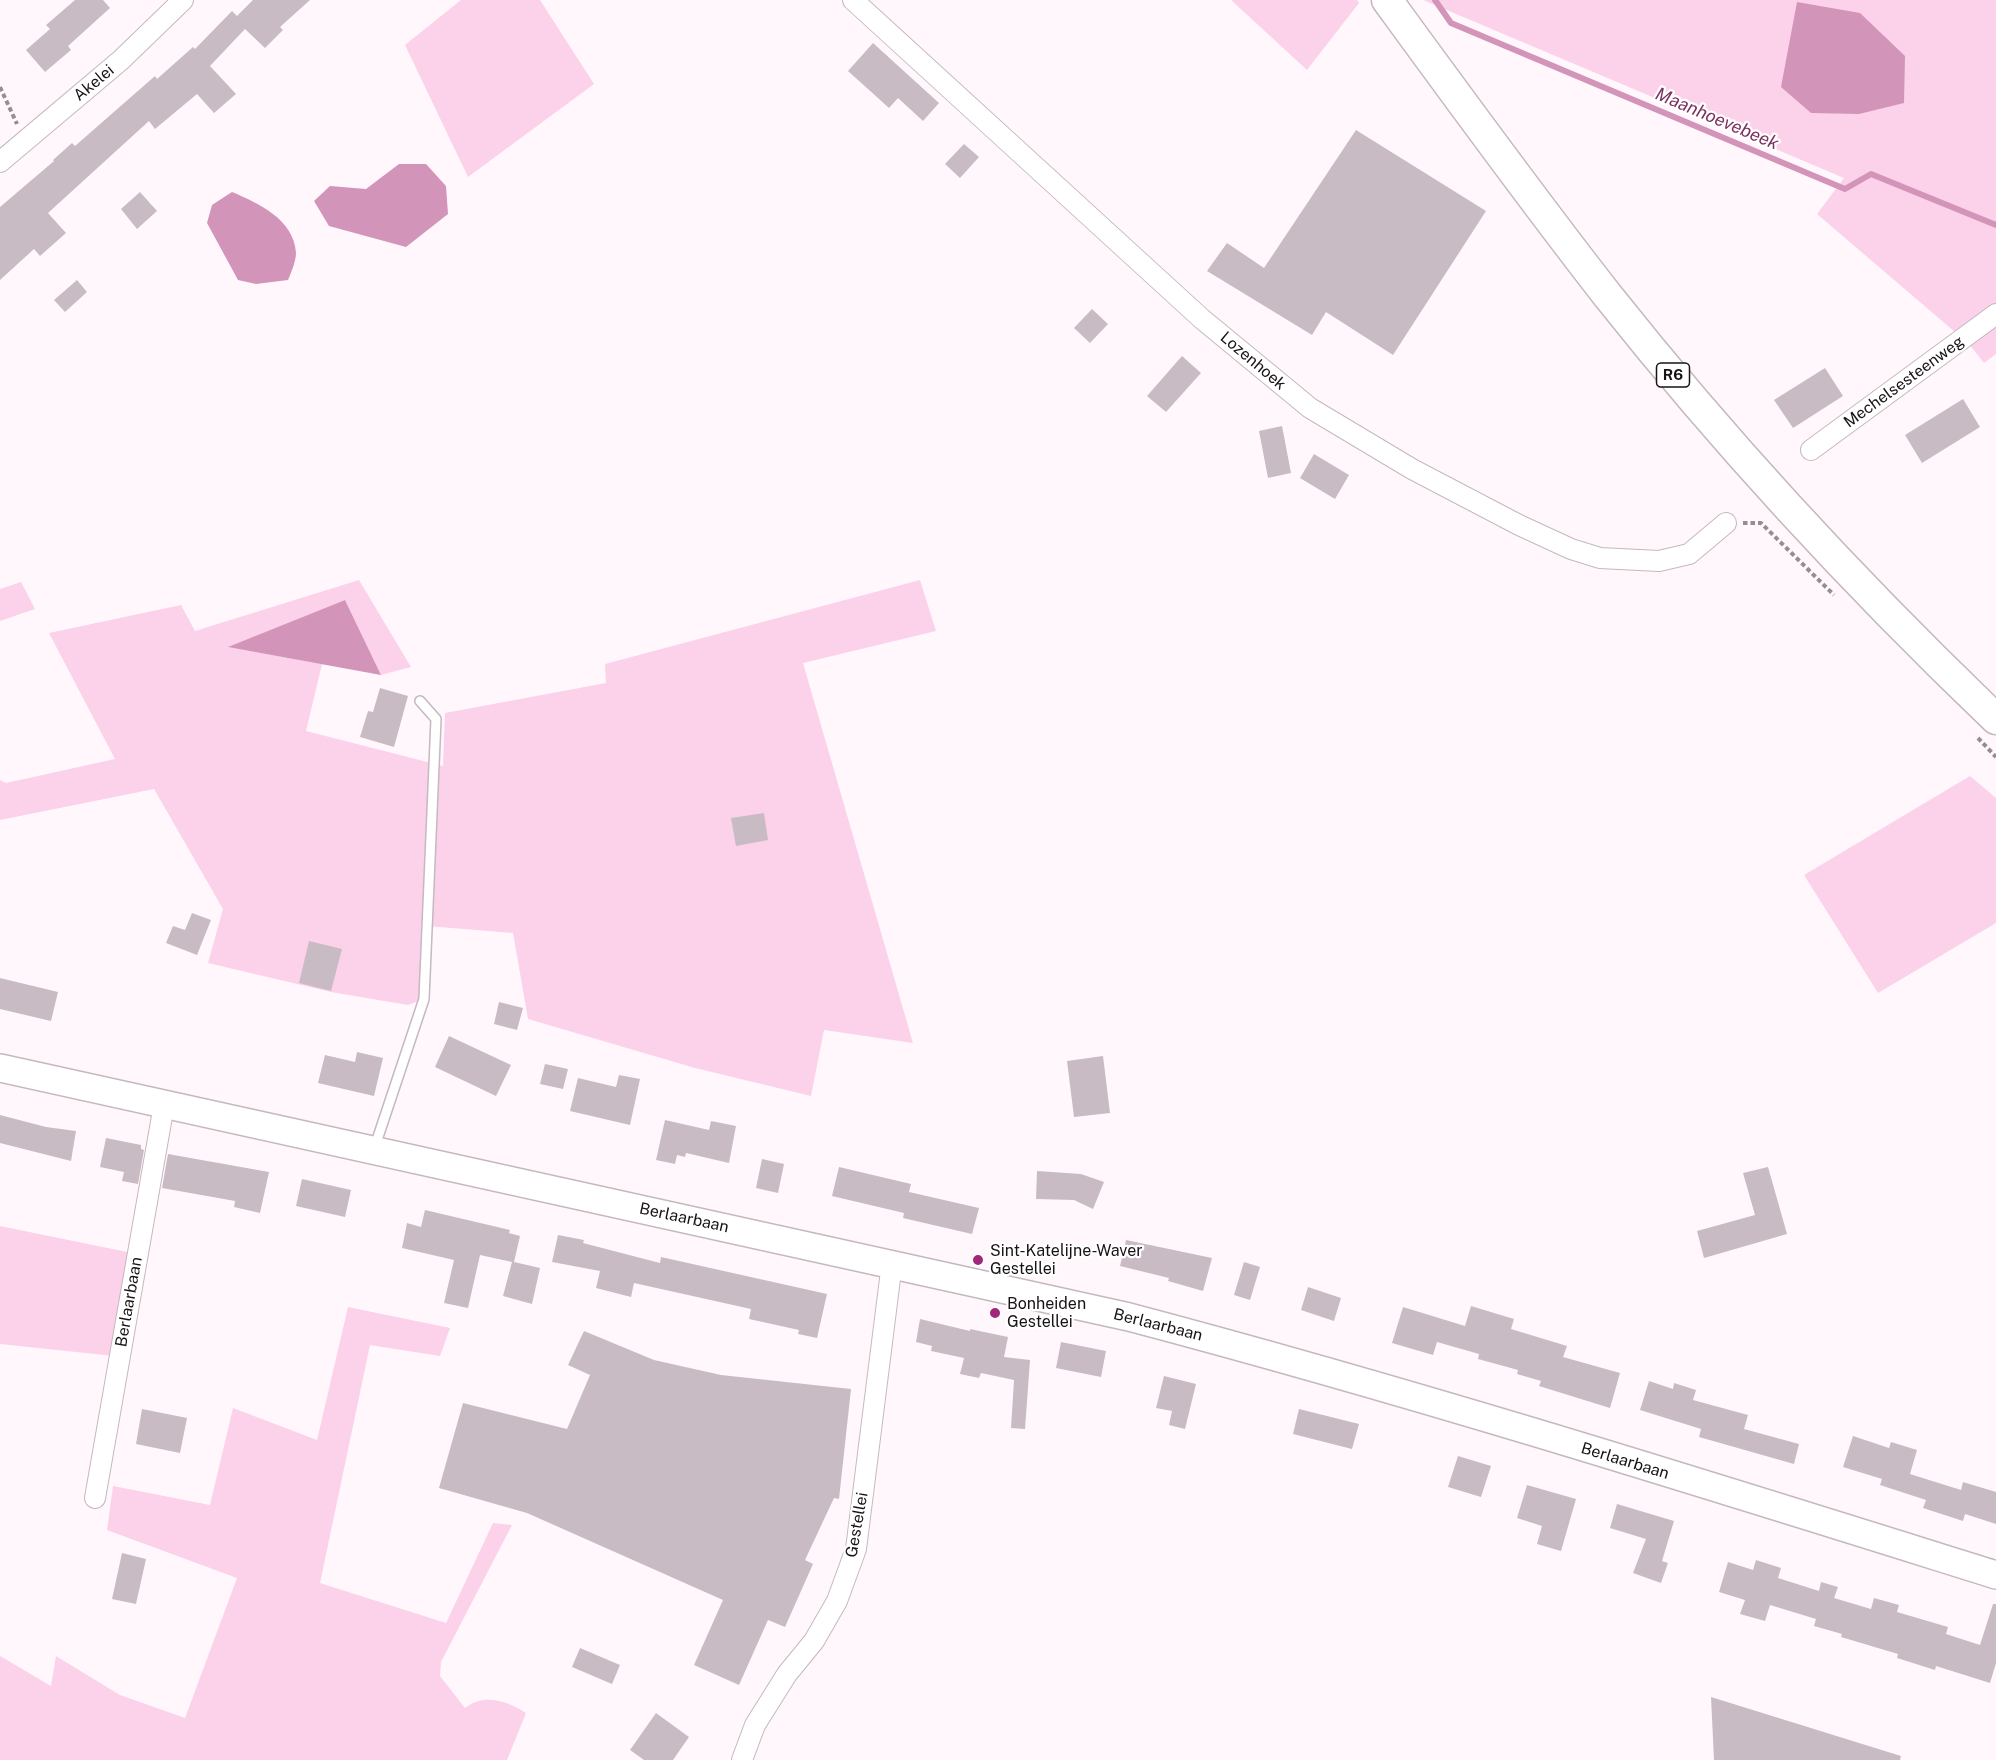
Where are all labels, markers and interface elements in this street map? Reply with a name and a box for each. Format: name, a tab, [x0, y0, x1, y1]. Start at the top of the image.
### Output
street label: Akelei	[70, 61, 118, 105]
water label: Maanhoevebeek	[1652, 83, 1782, 155]
street label: Lozenhoek	[1216, 328, 1290, 394]
street label: Mechelsesteenweg	[1840, 332, 1968, 432]
road number: R6	[1656, 363, 1690, 387]
street label: Berlaarbaan	[637, 1199, 731, 1237]
place label: Sint-Katelijne-Waver Gestellei	[990, 1241, 1143, 1279]
marker: Sint-Katelijne-Waver Gestellei	[971, 1253, 985, 1267]
street label: Berlaarbaan	[112, 1255, 146, 1349]
place label: Bonheiden Gestellei	[1007, 1294, 1086, 1332]
street label: Berlaarbaan	[1111, 1305, 1205, 1345]
marker: Bonheiden Gestellei	[988, 1306, 1002, 1320]
street label: Berlaarbaan	[1579, 1438, 1671, 1484]
street label: Gestellei	[842, 1491, 872, 1559]

